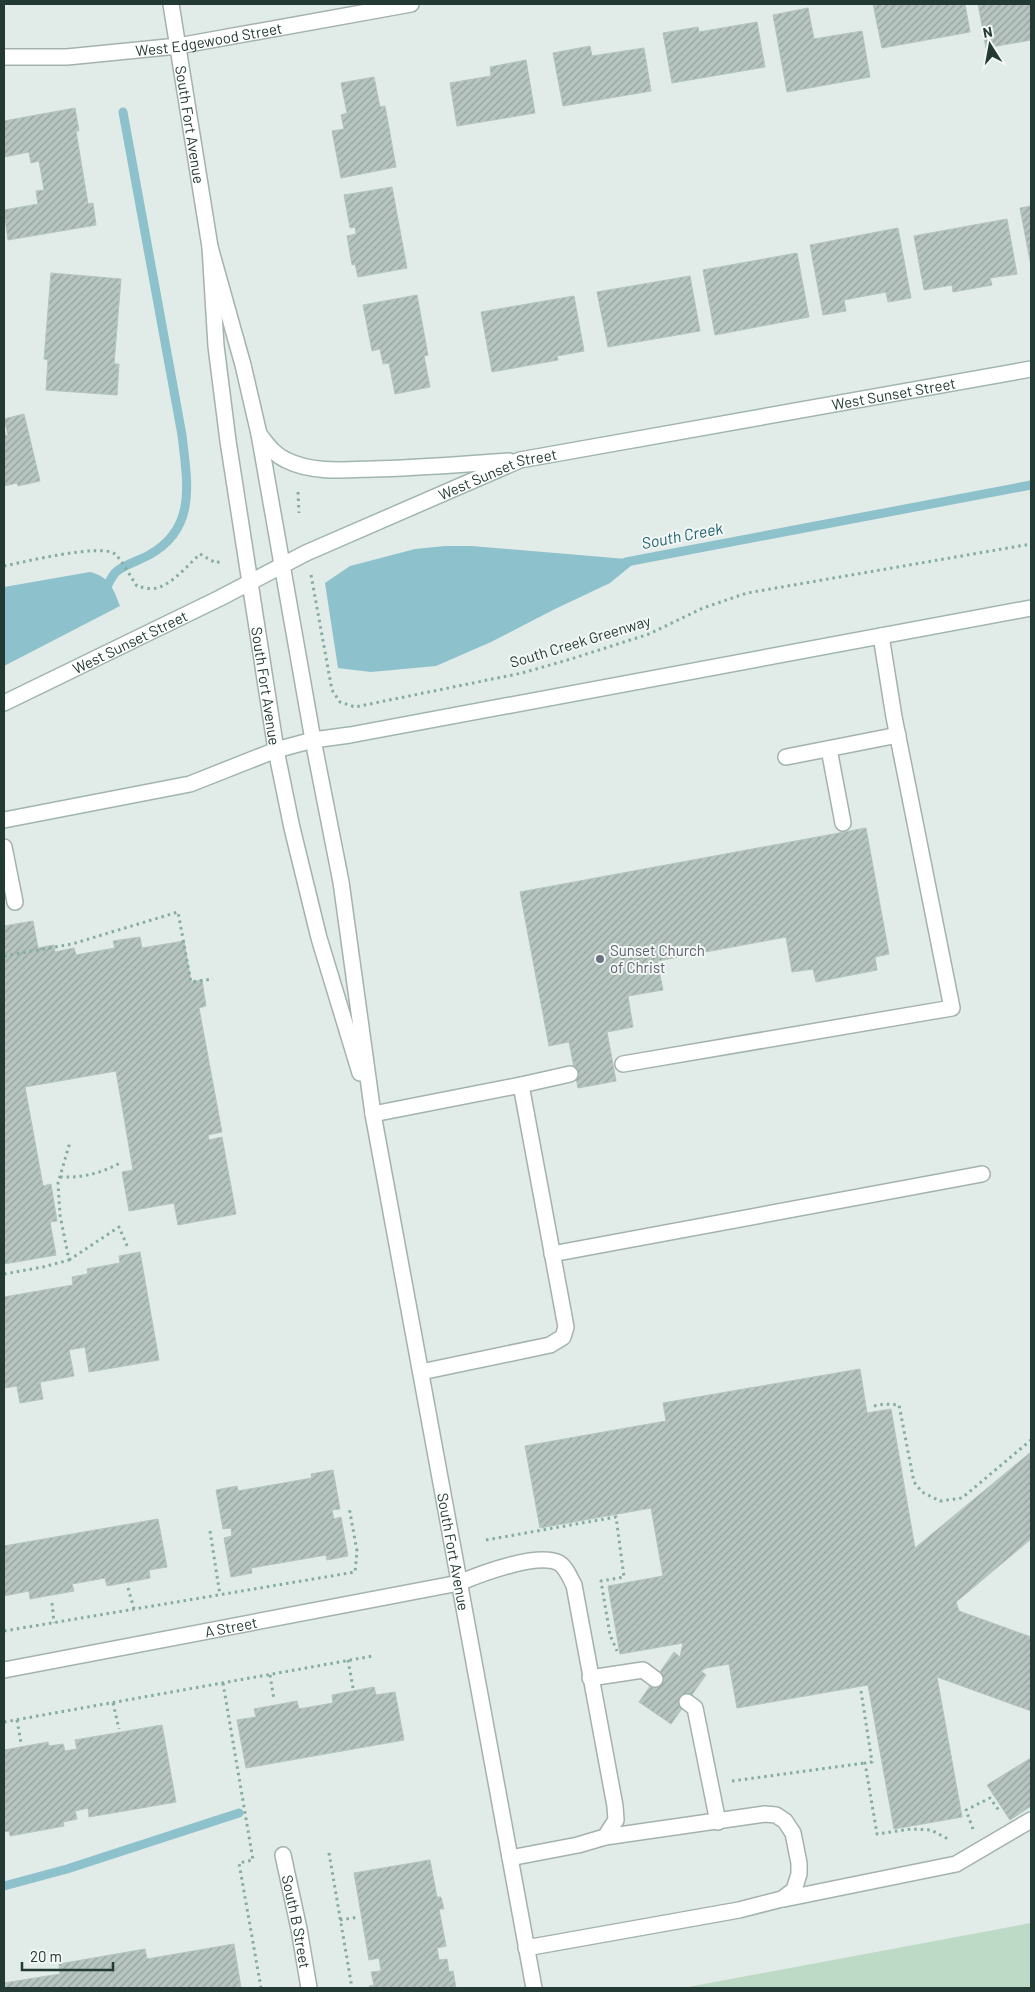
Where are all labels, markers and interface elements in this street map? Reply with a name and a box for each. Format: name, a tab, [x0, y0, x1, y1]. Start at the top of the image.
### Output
street label: West Edgewood Street	[135, 18, 284, 59]
north arrow	[965, 20, 1015, 70]
text: N	[981, 23, 994, 41]
street label: South Fort Avenue	[172, 64, 209, 185]
street label: West Sunset Street	[830, 374, 957, 413]
street label: West Sunset Street	[435, 445, 558, 503]
water label: South Creek	[640, 518, 724, 552]
street label: West Sunset Street	[70, 606, 190, 677]
street label: South Creek Greenway	[507, 611, 653, 671]
street label: South Fort Avenue	[248, 626, 284, 746]
place label: Sunset Church of Christ	[610, 941, 705, 976]
marker: Sunset Church of Christ	[594, 953, 606, 965]
street label: South Fort Avenue	[434, 1491, 473, 1612]
street label: A Street	[203, 1613, 259, 1640]
street label: South B Street	[279, 1873, 315, 1970]
scale bar	[22, 1940, 114, 1972]
text: 20 m	[30, 1947, 62, 1965]

